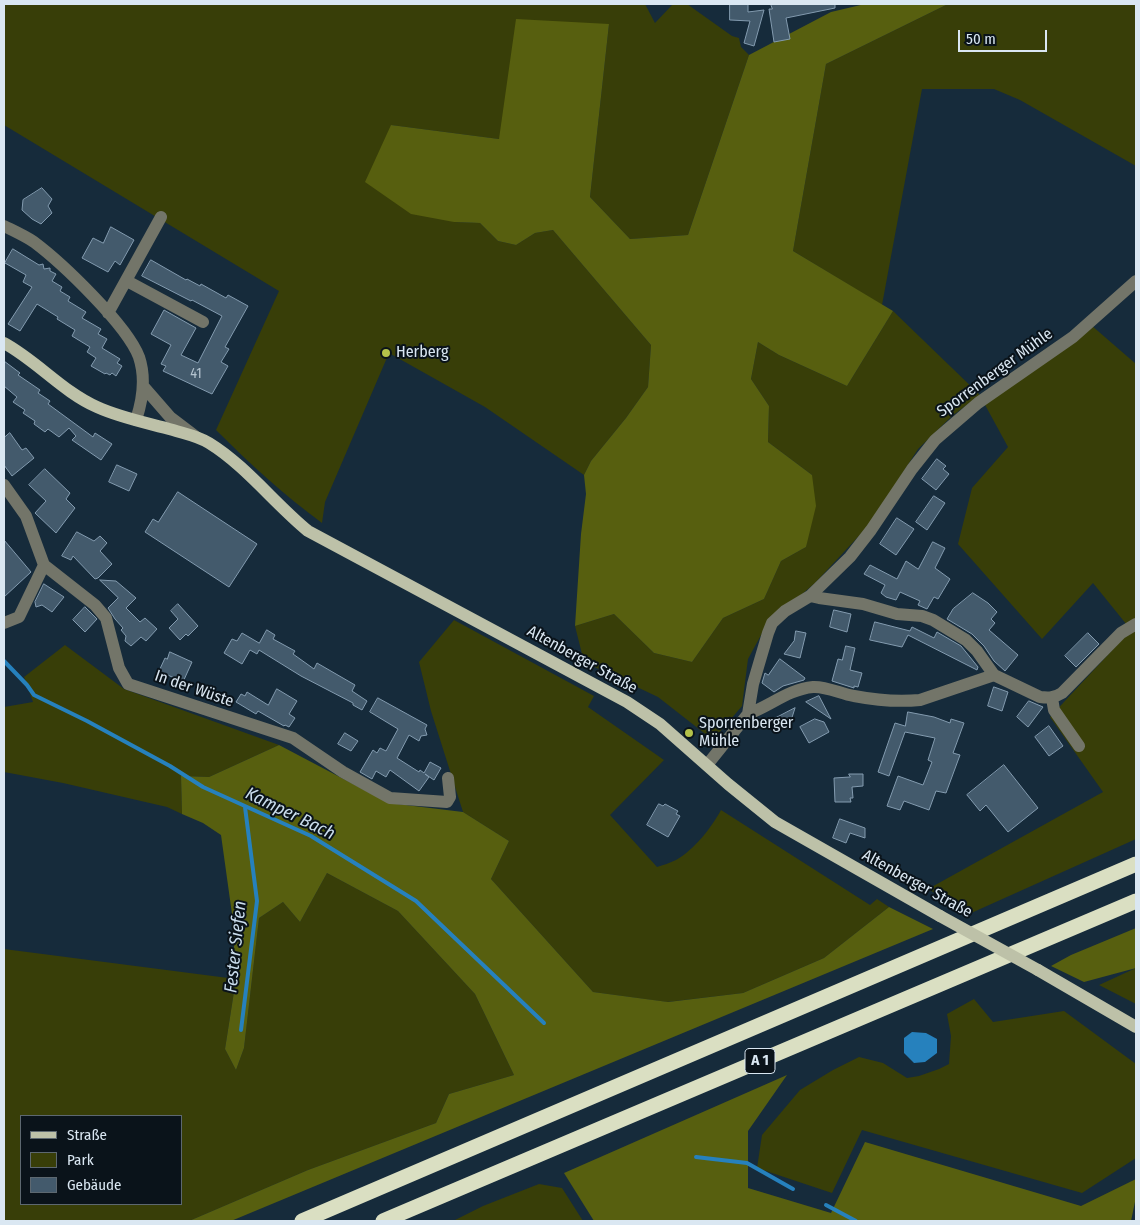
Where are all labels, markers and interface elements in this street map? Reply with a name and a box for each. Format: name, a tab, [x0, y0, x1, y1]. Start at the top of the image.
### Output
scale bar	[960, 20, 1049, 52]
text: 50 m	[966, 30, 996, 48]
street label: Sporrenberger Mühle	[933, 325, 1057, 421]
place label: Herberg	[396, 343, 448, 363]
marker: Herberg	[380, 347, 392, 359]
house number: 41	[190, 366, 202, 382]
street label: Altenberger Straße	[524, 622, 640, 698]
street label: In der Wüste	[152, 667, 236, 711]
place label: Sporrenberger Mühle	[699, 714, 793, 752]
marker: Sporrenberger Mühle	[683, 727, 695, 739]
water label: Kamper Bach	[242, 783, 338, 845]
street label: Altenberger Straße	[859, 846, 975, 922]
water label: Fester Siefen	[220, 900, 252, 994]
road number: A 1	[745, 1048, 775, 1074]
legend	[20, 1115, 182, 1205]
text: Straße	[67, 1126, 107, 1144]
text: Park	[67, 1151, 94, 1169]
text: Gebäude	[67, 1176, 122, 1194]

